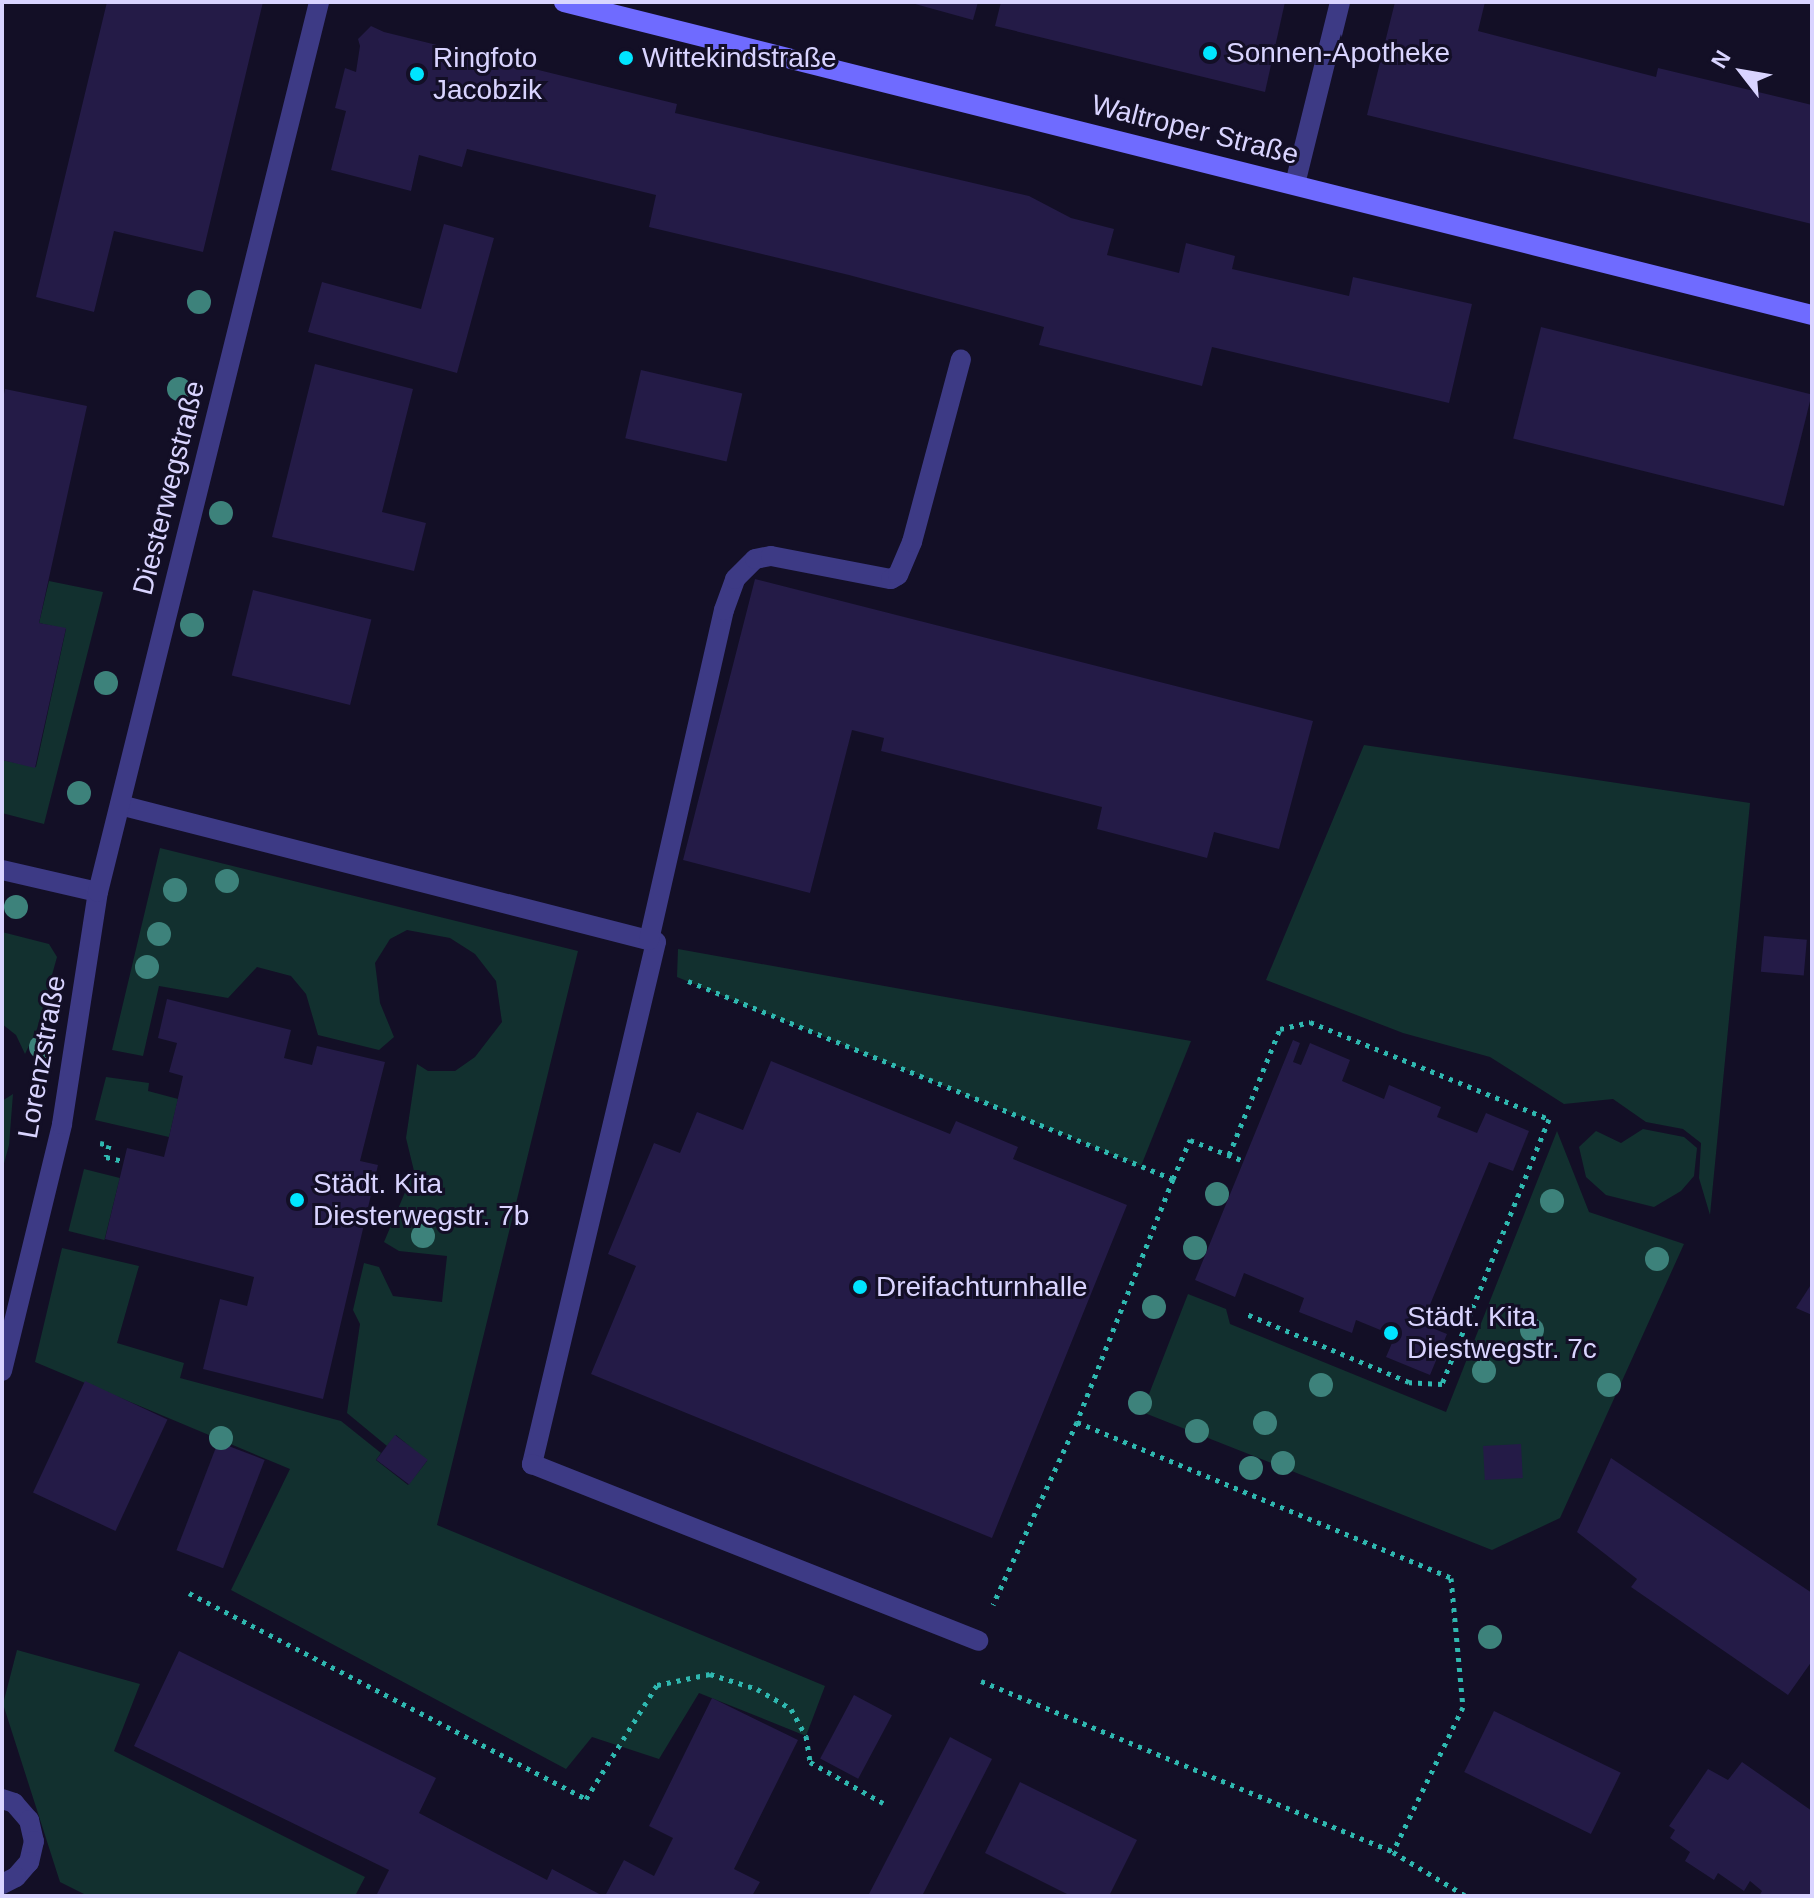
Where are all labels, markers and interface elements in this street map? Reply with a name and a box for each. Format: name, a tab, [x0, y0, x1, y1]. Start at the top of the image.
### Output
north arrow	[1702, 32, 1782, 112]
place label: Sonnen-Apotheke	[1226, 36, 1450, 70]
place label: Ringfoto Jacobzik	[433, 41, 542, 107]
place label: Wittekindstraße	[642, 41, 836, 75]
marker: Sonnen-Apotheke	[1201, 44, 1219, 62]
text: N	[1706, 46, 1736, 73]
marker: Wittekindstraße	[617, 49, 635, 67]
marker: Ringfoto Jacobzik	[408, 65, 426, 83]
street label: Waltroper Straße	[1088, 88, 1302, 172]
street label: Diesterwegstraße	[126, 377, 212, 599]
street label: Lorenzstraße	[11, 973, 73, 1141]
place label: Städt. Kita Diesterwegstr. 7b	[313, 1167, 529, 1233]
marker: Städt. Kita Diesterwegstr. 7b	[288, 1191, 306, 1209]
place label: Dreifachturnhalle	[876, 1270, 1088, 1304]
marker: Dreifachturnhalle	[851, 1278, 869, 1296]
place label: Städt. Kita Diestwegstr. 7c	[1407, 1300, 1597, 1366]
marker: Städt. Kita Diestwegstr. 7c	[1382, 1324, 1400, 1342]

